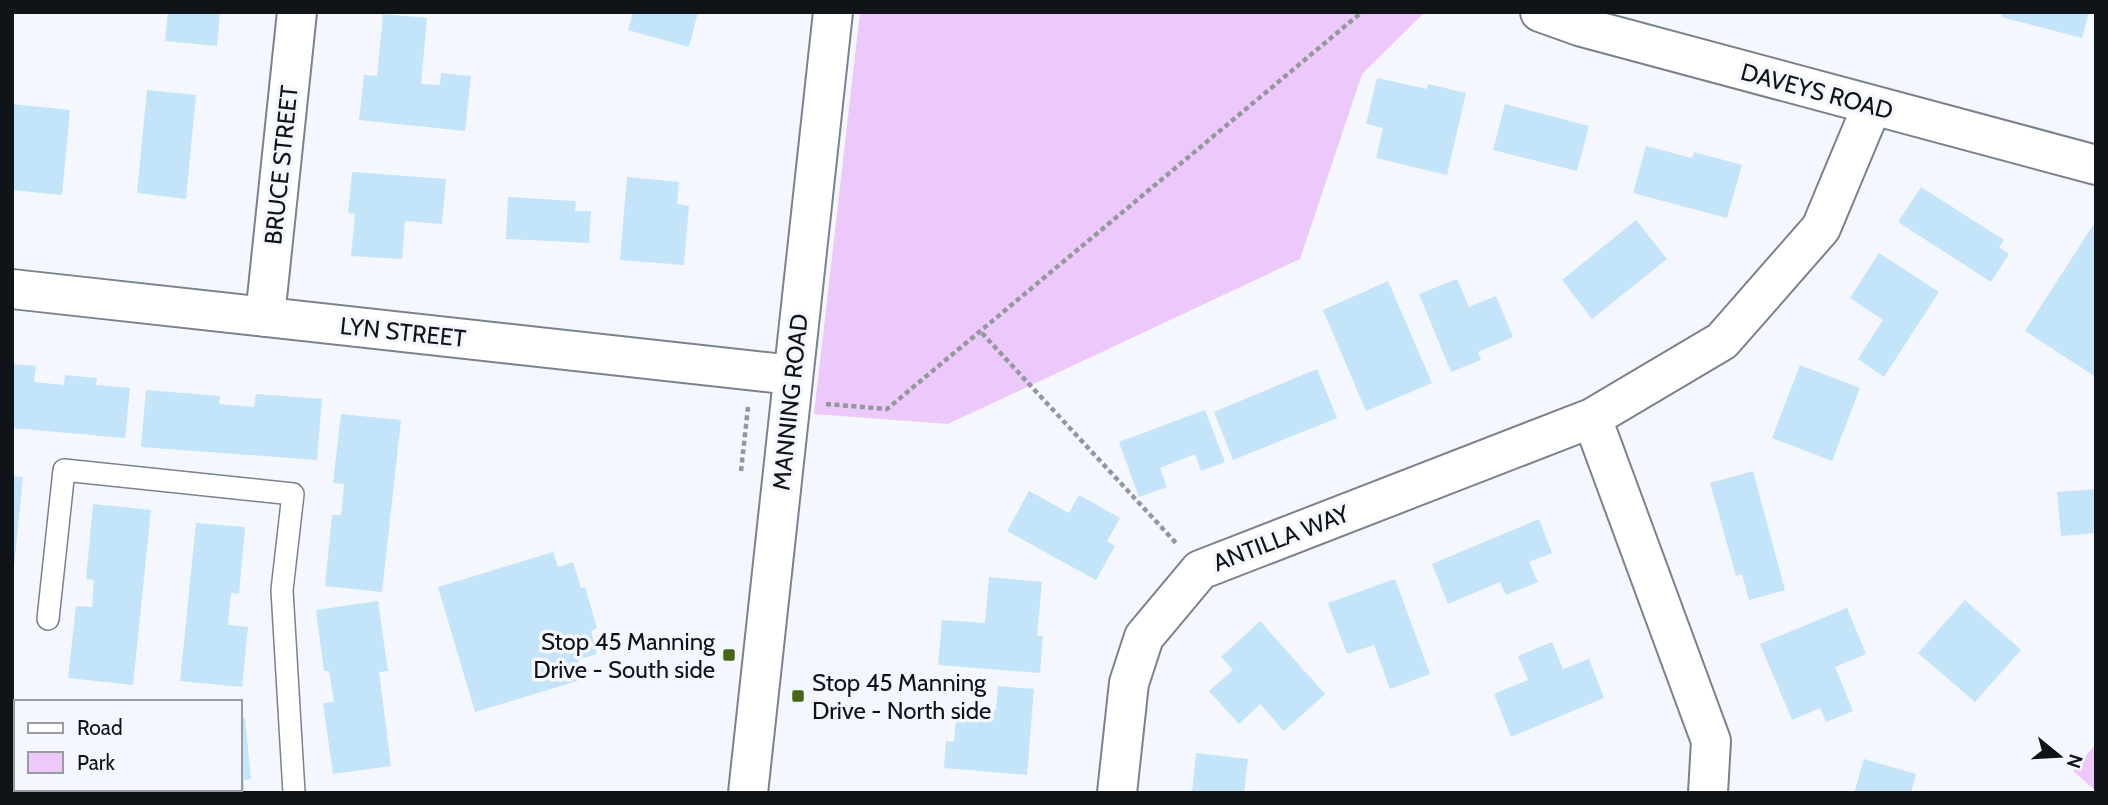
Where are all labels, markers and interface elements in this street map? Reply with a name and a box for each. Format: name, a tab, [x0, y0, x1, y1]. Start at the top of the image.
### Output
street label: DAVEYS ROAD	[1738, 57, 1896, 125]
street label: BRUCE STREET	[258, 84, 304, 246]
street label: LYN STREET	[339, 311, 467, 353]
street label: MANNING ROAD	[766, 312, 814, 492]
street label: ANTILLA WAY	[1209, 499, 1354, 577]
place label: Stop 45 Manning Drive - South side	[533, 627, 716, 684]
marker: Stop 45 Manning Drive - South side	[721, 647, 737, 663]
place label: Stop 45 Manning Drive - North side	[812, 668, 991, 725]
marker: Stop 45 Manning Drive - North side	[790, 688, 806, 704]
legend	[14, 700, 242, 791]
text: Road	[77, 715, 123, 740]
north arrow	[2024, 721, 2094, 791]
text: Park	[77, 750, 115, 775]
text: N	[2062, 751, 2088, 771]

